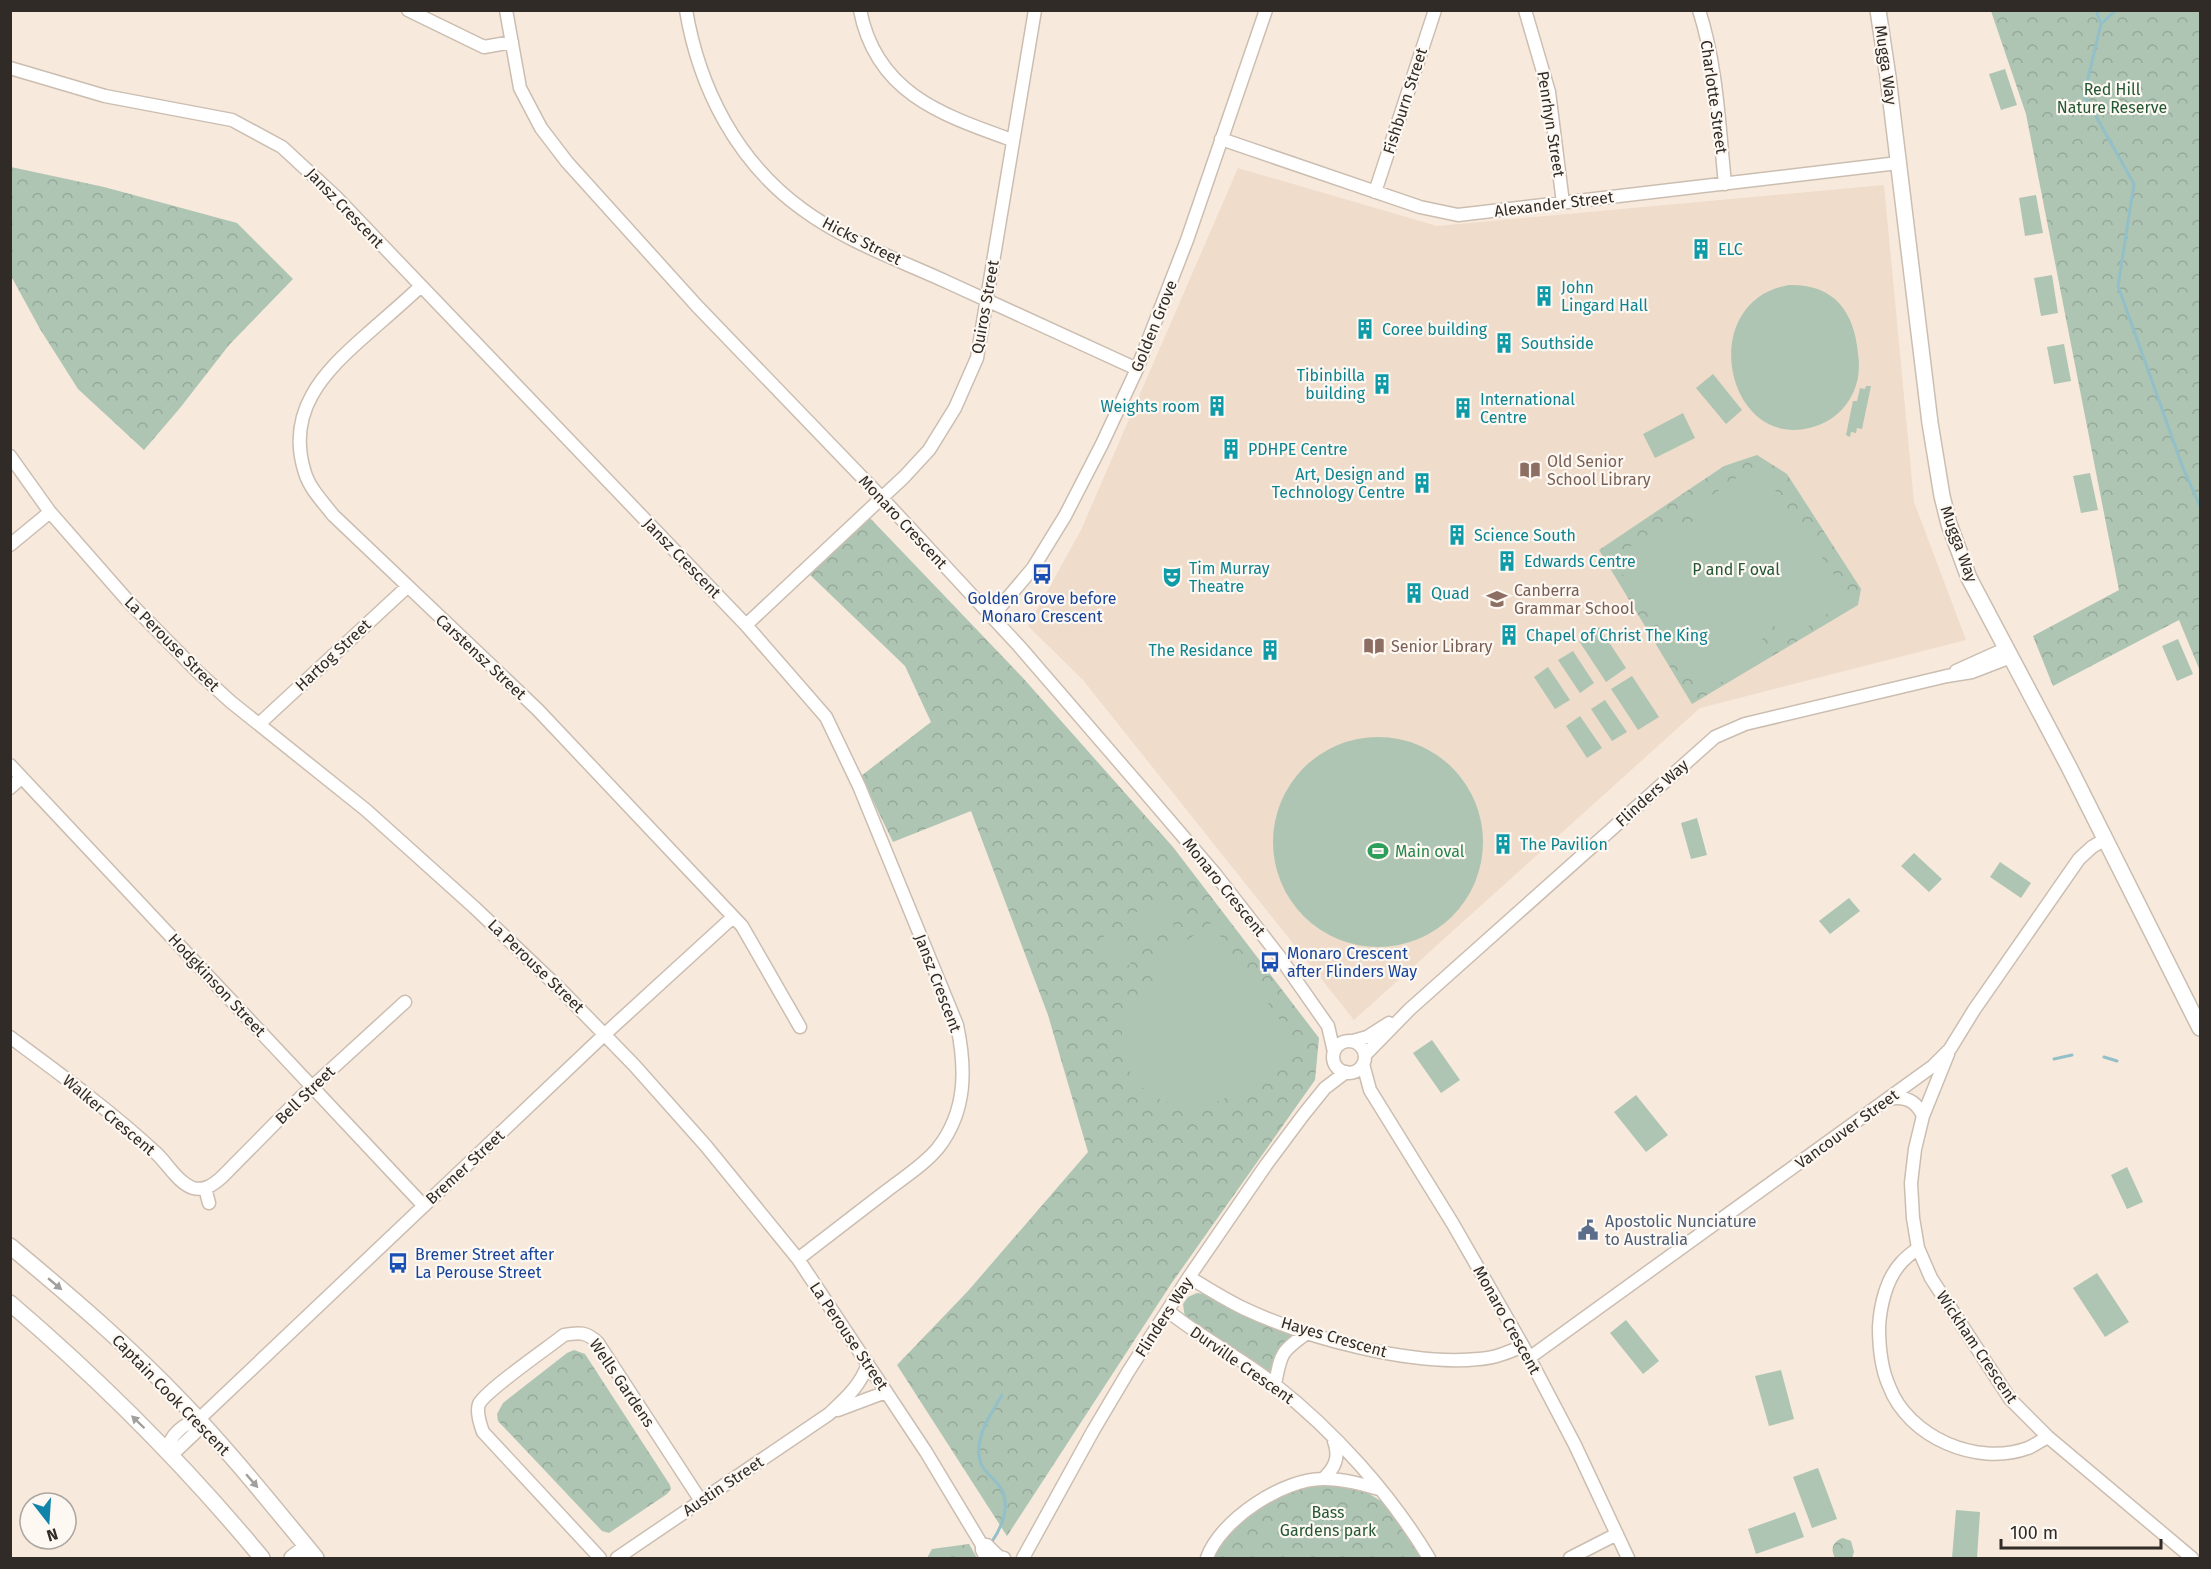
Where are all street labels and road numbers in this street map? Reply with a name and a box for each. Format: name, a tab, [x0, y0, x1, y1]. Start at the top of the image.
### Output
street label: Mugga Way	[1871, 24, 1901, 106]
street label: Charlotte Street	[1697, 39, 1731, 155]
street label: Fishburn Street	[1379, 45, 1431, 157]
street label: Penrhyn Street	[1533, 70, 1569, 179]
street label: Jansz Crescent	[302, 164, 388, 252]
street label: Alexander Street	[1493, 187, 1615, 221]
street label: Hicks Street	[819, 213, 905, 269]
street label: Quiros Street	[967, 258, 1003, 355]
street label: Golden Grove	[1127, 277, 1181, 375]
street label: Monaro Crescent	[855, 471, 951, 573]
street label: Mugga Way	[1936, 503, 1982, 585]
street label: Jansz Crescent	[639, 514, 725, 602]
street label: La Perouse Street	[121, 593, 224, 696]
street label: Carstensz Street	[432, 610, 530, 704]
street label: Hartog Street	[291, 615, 375, 695]
street label: Flinders Way	[1612, 755, 1692, 831]
street label: Monaro Crescent	[1179, 834, 1270, 940]
street label: La Perouse Street	[484, 915, 588, 1017]
street label: Hodgkinson Street	[164, 930, 270, 1041]
street label: Jansz Crescent	[911, 931, 965, 1035]
street label: Bell Street	[271, 1062, 339, 1128]
street label: Walker Crescent	[59, 1071, 159, 1159]
street label: Vancouver Street	[1792, 1085, 1902, 1173]
street label: Bremer Street	[422, 1126, 508, 1208]
street label: Monaro Crescent	[1469, 1262, 1545, 1378]
street label: Flinders Way	[1131, 1273, 1197, 1360]
street label: La Perouse Street	[806, 1278, 892, 1394]
street label: Wickham Crescent	[1932, 1287, 2022, 1407]
street label: Hayes Crescent	[1279, 1313, 1389, 1361]
street label: Durville Crescent	[1186, 1322, 1298, 1408]
street label: Captain Cook Crescent	[108, 1330, 234, 1460]
street label: Wells Gardens	[585, 1335, 659, 1431]
street label: Austin Street	[679, 1452, 767, 1520]

